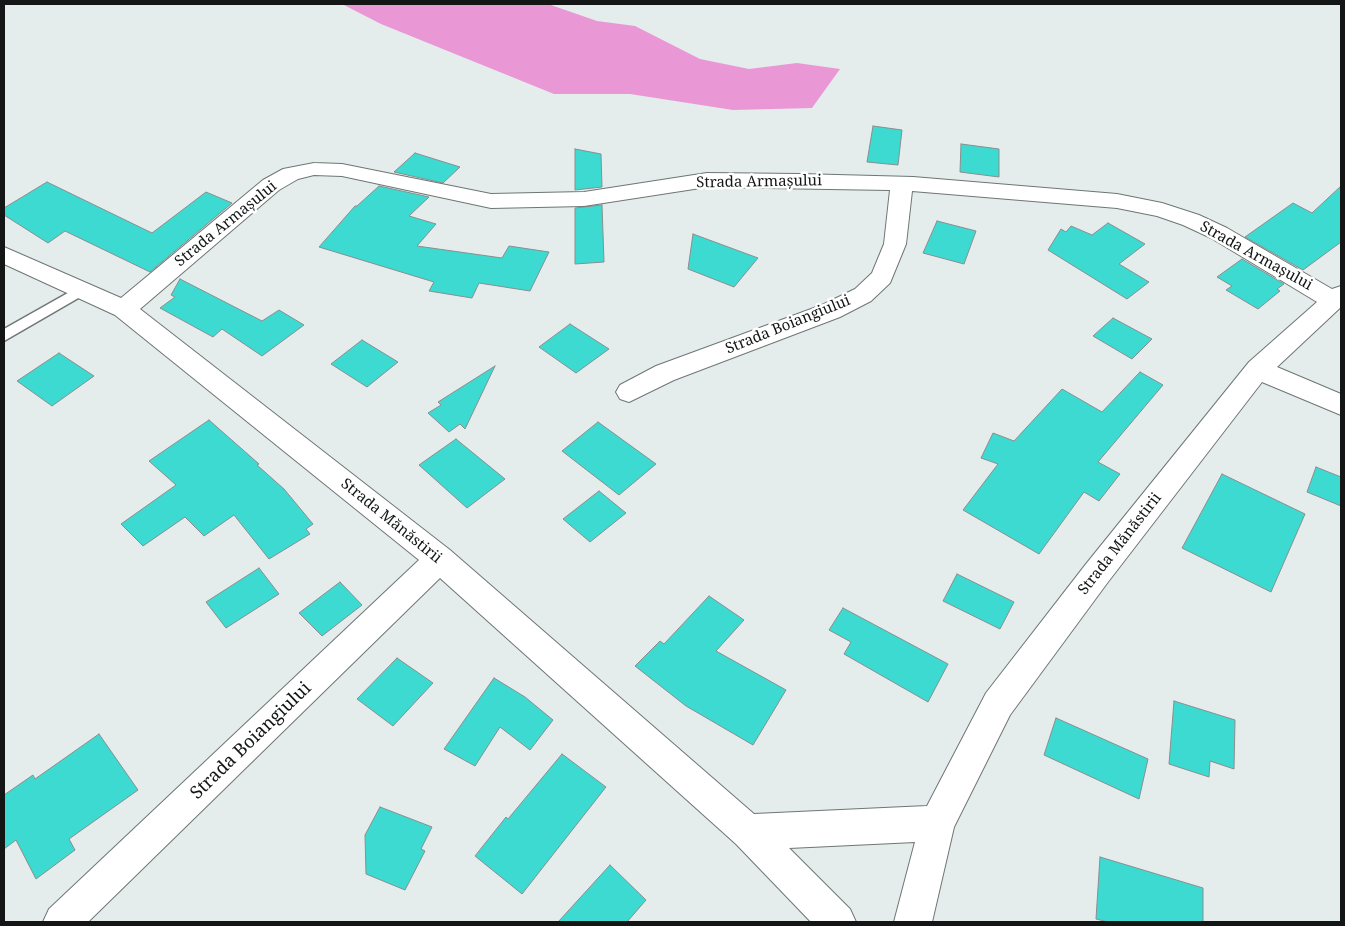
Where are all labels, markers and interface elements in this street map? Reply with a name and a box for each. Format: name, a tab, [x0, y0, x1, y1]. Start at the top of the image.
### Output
street label: Strada Armașului	[696, 172, 822, 192]
street label: Strada Armașului	[171, 177, 281, 271]
street label: Strada Armașului	[1197, 218, 1315, 294]
street label: Strada Boiangiului	[723, 292, 853, 358]
street label: Strada Mănăstirii	[337, 475, 445, 567]
street label: Strada Mănăstirii	[1075, 489, 1165, 599]
street label: Strada Boiangiului	[186, 678, 316, 804]

